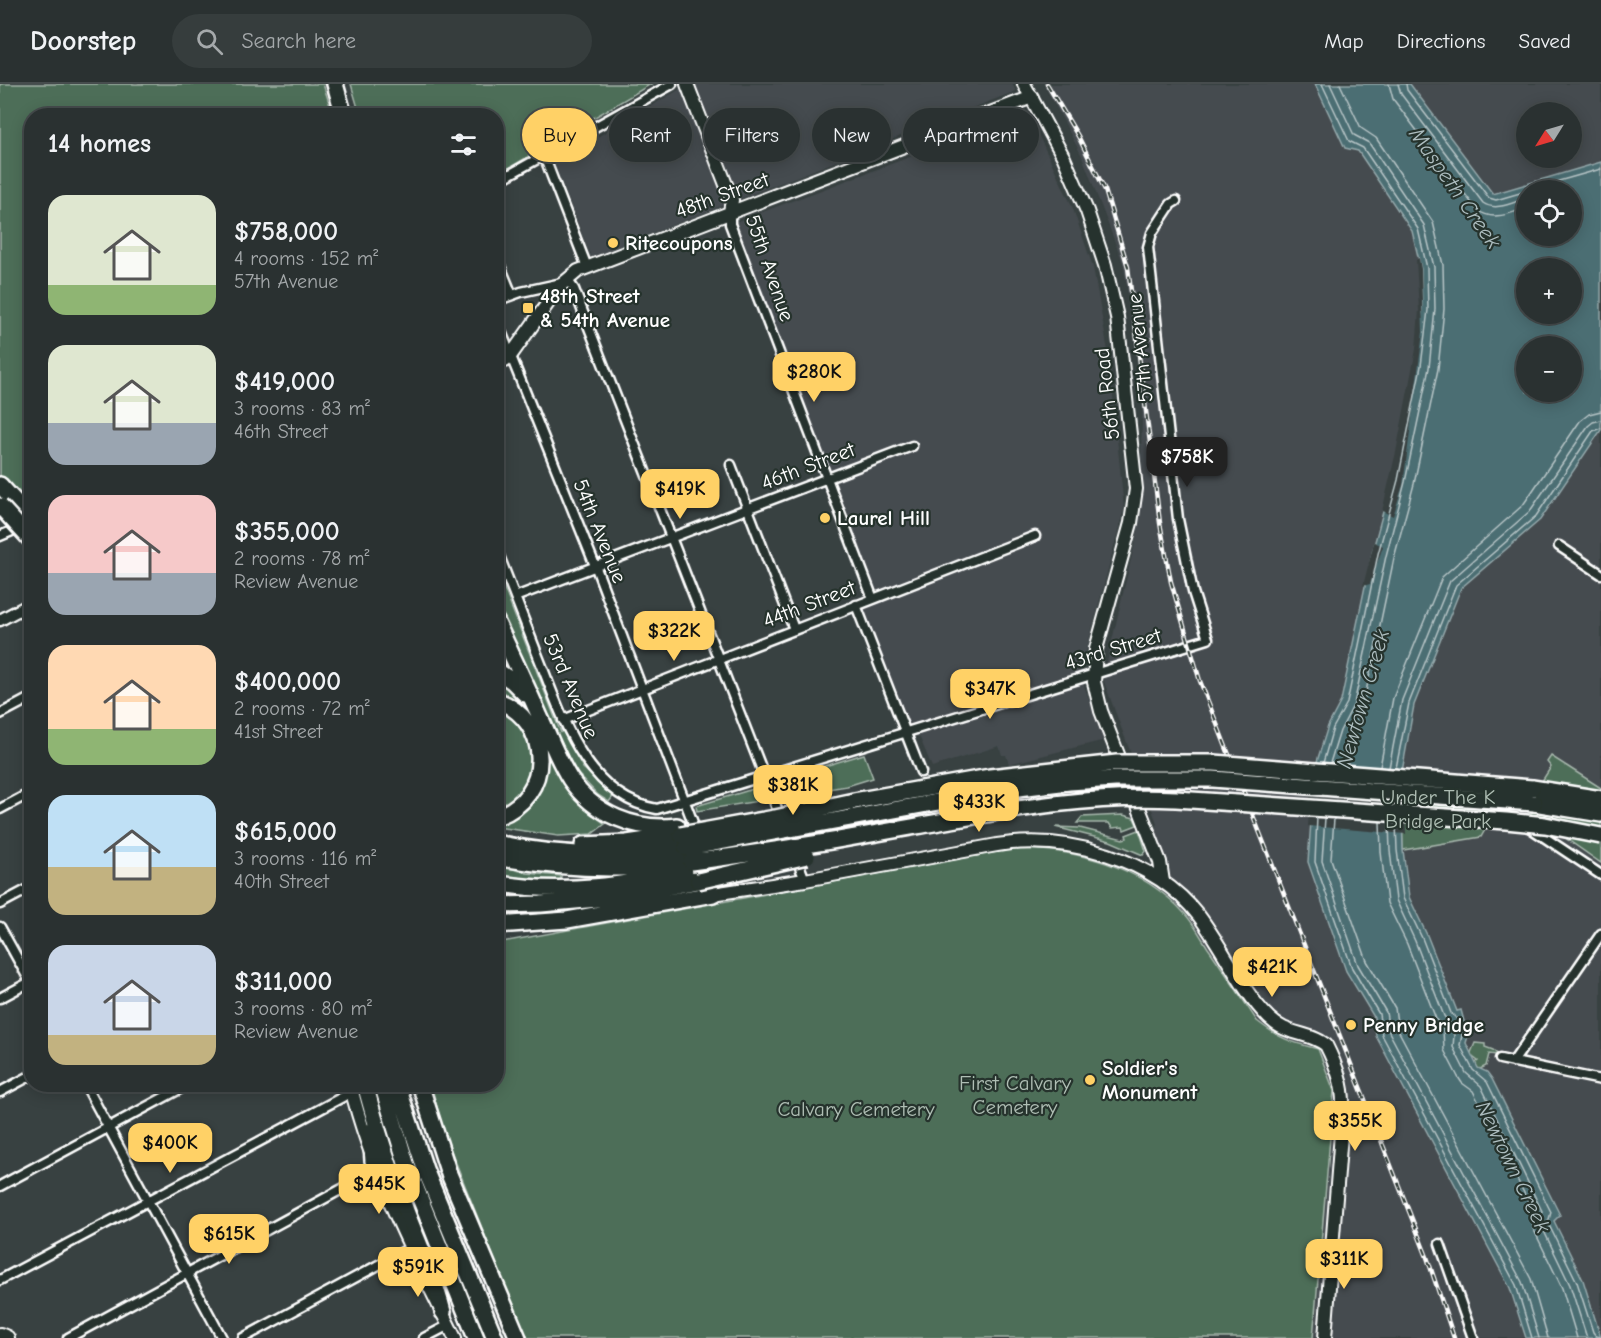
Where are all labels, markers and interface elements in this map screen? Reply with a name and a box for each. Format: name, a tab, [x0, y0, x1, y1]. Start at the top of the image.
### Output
search box	[172, 14, 592, 68]
text: Doorstep	[30, 25, 136, 57]
icon: search	[193, 25, 226, 58]
text: Search here	[241, 28, 356, 54]
text: Map	[1324, 29, 1364, 53]
text: Directions	[1397, 29, 1486, 53]
text: Saved	[1519, 29, 1571, 53]
north arrow	[1516, 102, 1582, 168]
map controls	[1516, 102, 1582, 402]
chip: Buy	[522, 108, 597, 162]
chip: Rent	[609, 108, 692, 162]
chip: Filters	[704, 108, 800, 162]
chip: New	[812, 108, 891, 162]
chip: Apartment	[903, 108, 1039, 162]
water label: Maspeth Creek	[1403, 121, 1507, 254]
icon: filters	[447, 128, 480, 161]
text: 14 homes	[48, 129, 151, 159]
street label: 48th Street	[672, 167, 773, 223]
button: locate	[1516, 180, 1582, 246]
street label: 55th Avenue	[741, 212, 799, 324]
text: $758,000	[234, 217, 338, 247]
icon: home	[96, 219, 168, 291]
place label: Ritecoupons	[625, 231, 733, 255]
marker: Ritecoupons	[606, 236, 620, 250]
text: 4 rooms · 152 m²	[234, 247, 378, 270]
button: +	[1516, 258, 1582, 324]
text: 57th Avenue	[234, 270, 338, 293]
place label: 48th Street & 54th Avenue	[540, 284, 670, 332]
street label: 57th Avenue	[1122, 292, 1158, 404]
marker: 48th Street & 54th Avenue	[521, 301, 535, 315]
button: −	[1516, 336, 1582, 402]
street label: 56th Road	[1089, 347, 1125, 441]
pin: $280K	[772, 352, 856, 403]
text: $280K	[787, 360, 841, 383]
text: $419,000	[234, 367, 335, 397]
icon: home	[96, 369, 168, 441]
text: 3 rooms · 83 m²	[234, 397, 370, 420]
text: 46th Street	[234, 420, 328, 443]
street label: 46th Street	[758, 437, 859, 495]
pin: $758K	[1145, 437, 1229, 488]
text: $758K	[1160, 445, 1214, 468]
pin: $419K	[638, 469, 722, 520]
street label: 54th Avenue	[568, 476, 632, 586]
text: $419K	[655, 477, 706, 500]
place label: Laurel Hill	[837, 506, 930, 530]
marker: Laurel Hill	[818, 511, 832, 525]
text: $355,000	[234, 517, 340, 547]
icon: home	[96, 519, 168, 591]
text: 2 rooms · 78 m²	[234, 547, 370, 570]
text: Review Avenue	[234, 570, 358, 593]
street label: 44th Street	[759, 575, 860, 633]
pin: $322K	[632, 611, 716, 662]
text: $322K	[647, 619, 701, 642]
street label: 43rd Street	[1062, 623, 1165, 675]
water label: Newtown Creek	[1331, 626, 1395, 772]
street label: 53rd Avenue	[538, 630, 604, 742]
text: $400,000	[234, 667, 341, 697]
icon: home	[96, 669, 168, 741]
pin: $347K	[948, 669, 1032, 720]
text: $347K	[964, 677, 1016, 700]
text: 2 rooms · 72 m²	[234, 697, 370, 720]
text: 41st Street	[234, 720, 322, 743]
pin: $381K	[751, 765, 835, 816]
text: $381K	[767, 773, 819, 796]
pin: $433K	[937, 782, 1021, 833]
park label: Under The K Bridge Park	[1381, 785, 1496, 833]
text: $433K	[953, 790, 1005, 813]
text: $615,000	[234, 817, 337, 847]
icon: home	[96, 819, 168, 891]
text: 3 rooms · 116 m²	[234, 847, 376, 870]
text: 40th Street	[234, 870, 329, 893]
pin: $421K	[1230, 947, 1314, 998]
text: $421K	[1247, 955, 1297, 978]
text: $311,000	[234, 967, 333, 997]
icon: home	[96, 969, 168, 1041]
text: 3 rooms · 80 m²	[234, 997, 372, 1020]
place label: Penny Bridge	[1363, 1013, 1484, 1037]
marker: Penny Bridge	[1344, 1018, 1358, 1032]
text: Review Avenue	[234, 1020, 358, 1043]
place label: Soldier's Monument	[1102, 1056, 1198, 1104]
park label: First Calvary Cemetery	[959, 1071, 1072, 1119]
marker: Soldier's Monument	[1083, 1073, 1097, 1087]
park label: Calvary Cemetery	[777, 1097, 935, 1121]
water label: Newtown Creek	[1470, 1097, 1556, 1238]
pin: $355K	[1313, 1101, 1397, 1152]
text: $355K	[1328, 1109, 1382, 1132]
pin: $400K	[128, 1123, 212, 1174]
text: $400K	[142, 1131, 198, 1154]
pin: $445K	[337, 1164, 421, 1215]
text: $445K	[353, 1172, 405, 1195]
pin: $615K	[187, 1214, 271, 1265]
text: $615K	[203, 1222, 255, 1245]
pin: $311K	[1302, 1239, 1386, 1290]
pin: $591K	[376, 1247, 460, 1298]
text: $311K	[1320, 1247, 1368, 1270]
text: $591K	[392, 1255, 444, 1278]

